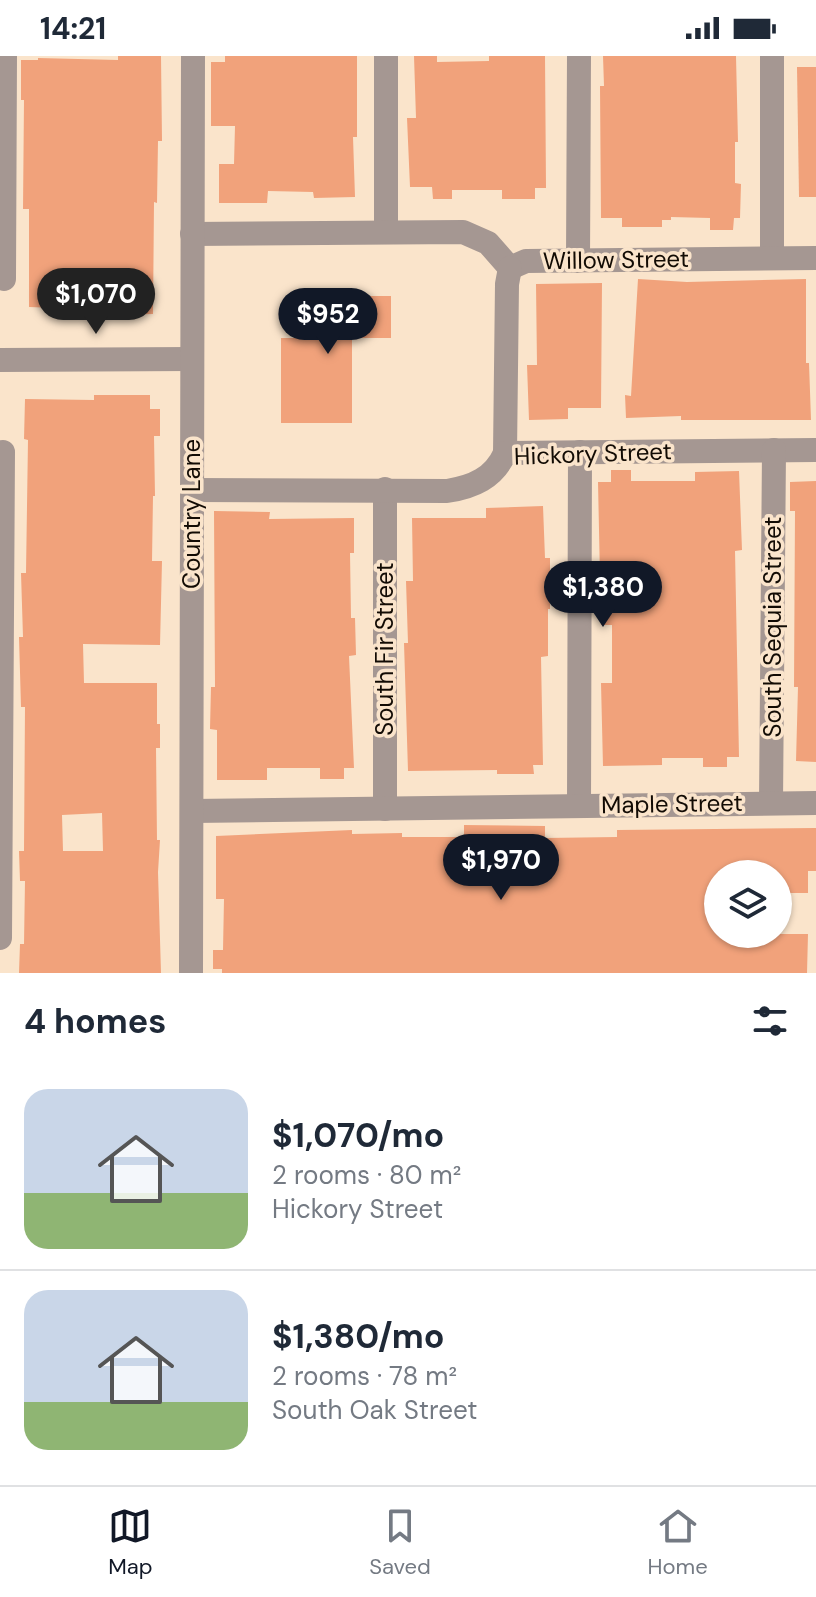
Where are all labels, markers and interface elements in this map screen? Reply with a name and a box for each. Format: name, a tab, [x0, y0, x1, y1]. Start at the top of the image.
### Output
text: 14:21	[40, 9, 106, 48]
street label: Willow Street	[543, 243, 689, 276]
pin: $1,070	[31, 268, 161, 336]
text: $1,070	[55, 277, 137, 311]
pin: $952	[281, 288, 375, 356]
text: $952	[296, 297, 360, 331]
street label: Hickory Street	[514, 435, 672, 472]
street label: Country Lane	[176, 439, 207, 589]
street label: South Sequia Street	[757, 516, 788, 738]
pin: $1,380	[538, 561, 668, 629]
street label: South Fir Street	[369, 562, 400, 736]
text: $1,380	[562, 570, 644, 604]
street label: Maple Street	[601, 787, 743, 820]
pin: $1,970	[436, 834, 566, 902]
text: $1,970	[461, 843, 541, 877]
map controls	[704, 860, 792, 948]
button: layers	[704, 860, 792, 948]
text: 4 homes	[24, 999, 166, 1044]
icon: filters	[748, 999, 792, 1043]
text: $1,070/mo	[272, 1113, 444, 1158]
icon: home	[88, 1121, 184, 1217]
text: 2 rooms · 80 m²	[272, 1158, 461, 1192]
text: Hickory Street	[272, 1192, 443, 1226]
text: $1,380/mo	[272, 1314, 444, 1359]
icon: home	[88, 1322, 184, 1418]
text: 2 rooms · 78 m²	[272, 1359, 457, 1393]
text: South Oak Street	[272, 1393, 477, 1427]
tab: Map	[108, 1504, 153, 1581]
tab: Saved	[369, 1504, 431, 1581]
tab: Home	[648, 1504, 708, 1581]

